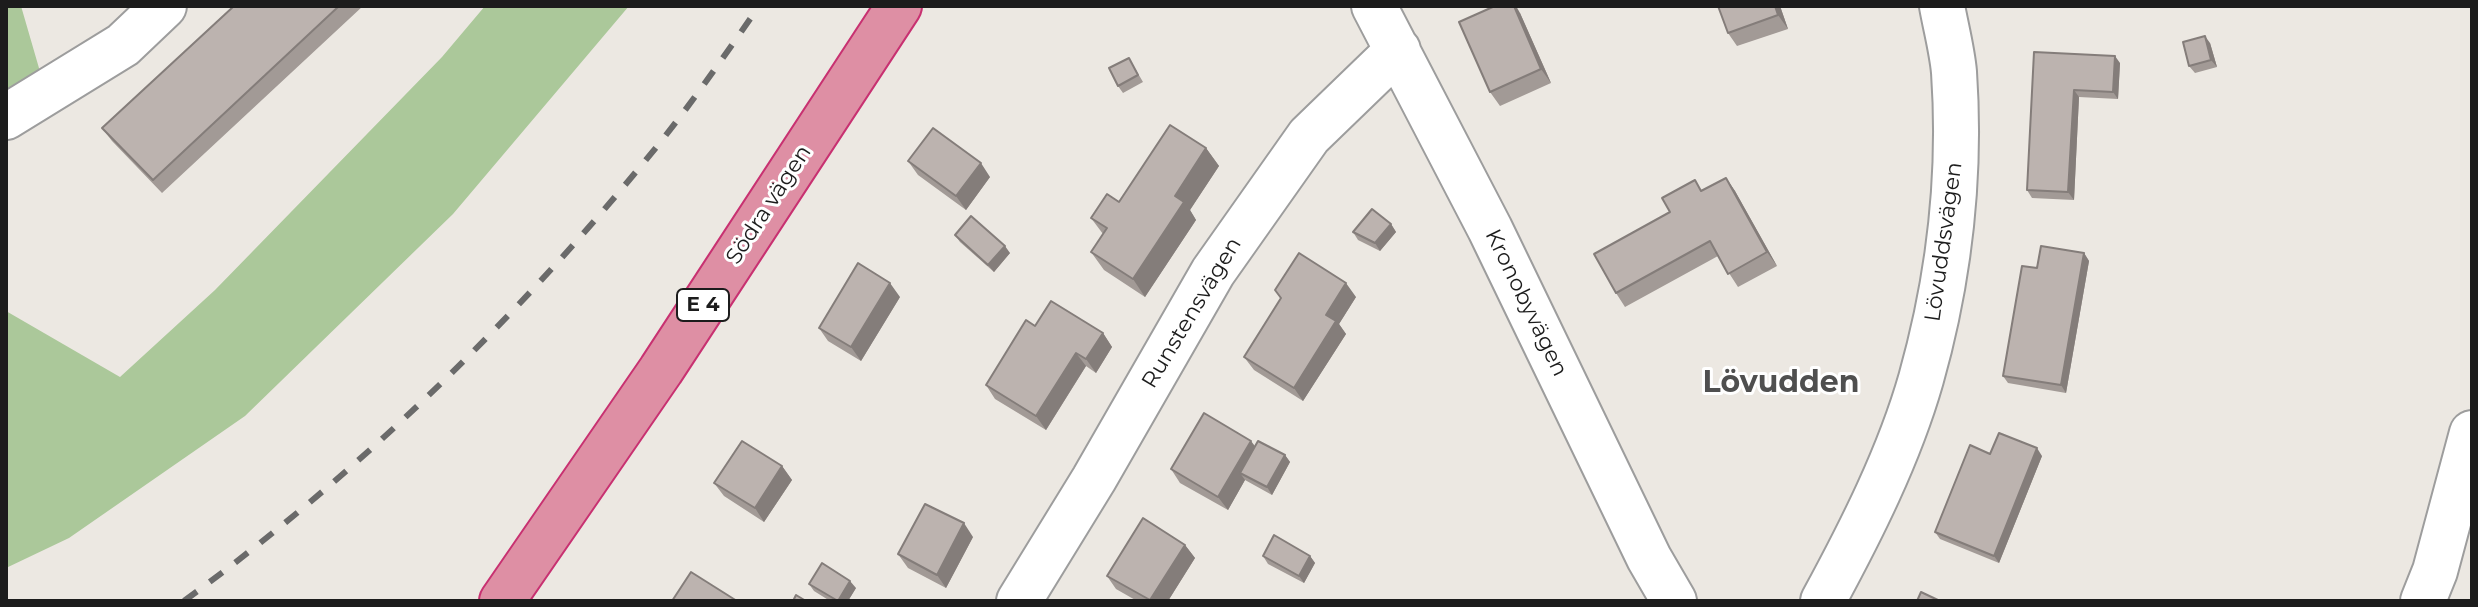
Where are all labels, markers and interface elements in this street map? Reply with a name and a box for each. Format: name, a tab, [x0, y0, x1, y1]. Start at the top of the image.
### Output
street label: Södra vägen	[721, 141, 817, 269]
street label: Lövuddsvägen	[1920, 160, 1968, 324]
street label: Kronobyvägen	[1479, 225, 1573, 381]
street label: Runstensvägen	[1137, 233, 1247, 393]
road number: E 4	[677, 289, 729, 321]
district label: Lövudden	[1703, 365, 1859, 401]

